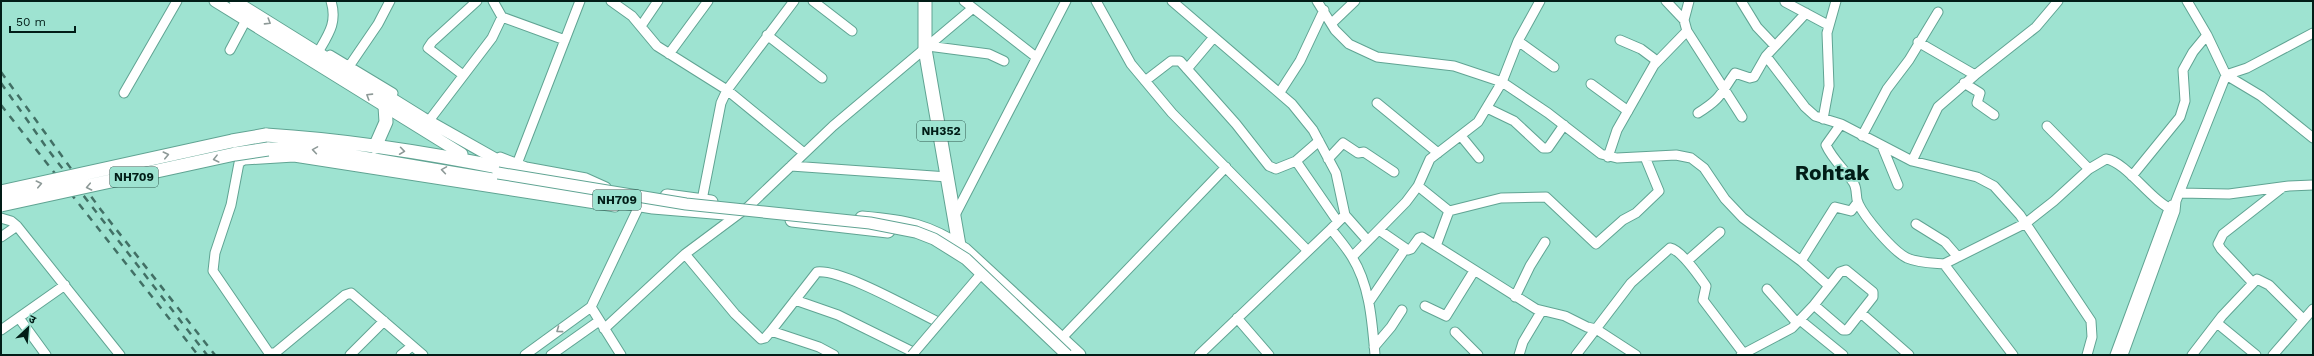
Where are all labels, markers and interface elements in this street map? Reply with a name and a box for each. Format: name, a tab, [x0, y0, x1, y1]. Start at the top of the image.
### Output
scale bar	[10, 8, 75, 34]
text: 50 m	[16, 15, 46, 29]
one-way arrow	[264, 17, 271, 24]
one-way arrow	[366, 93, 373, 101]
road number: NH352	[917, 121, 965, 141]
one-way arrow	[312, 146, 319, 155]
one-way arrow	[399, 146, 405, 155]
one-way arrow	[163, 152, 169, 160]
one-way arrow	[213, 154, 219, 162]
district label: Rohtak	[1795, 160, 1870, 185]
one-way arrow	[441, 166, 447, 175]
road number: NH709	[110, 167, 158, 187]
one-way arrow	[36, 181, 42, 189]
one-way arrow	[86, 183, 92, 191]
road number: NH709	[593, 190, 641, 210]
north arrow	[8, 308, 48, 348]
text: उ	[26, 312, 38, 327]
one-way arrow	[557, 325, 564, 332]

